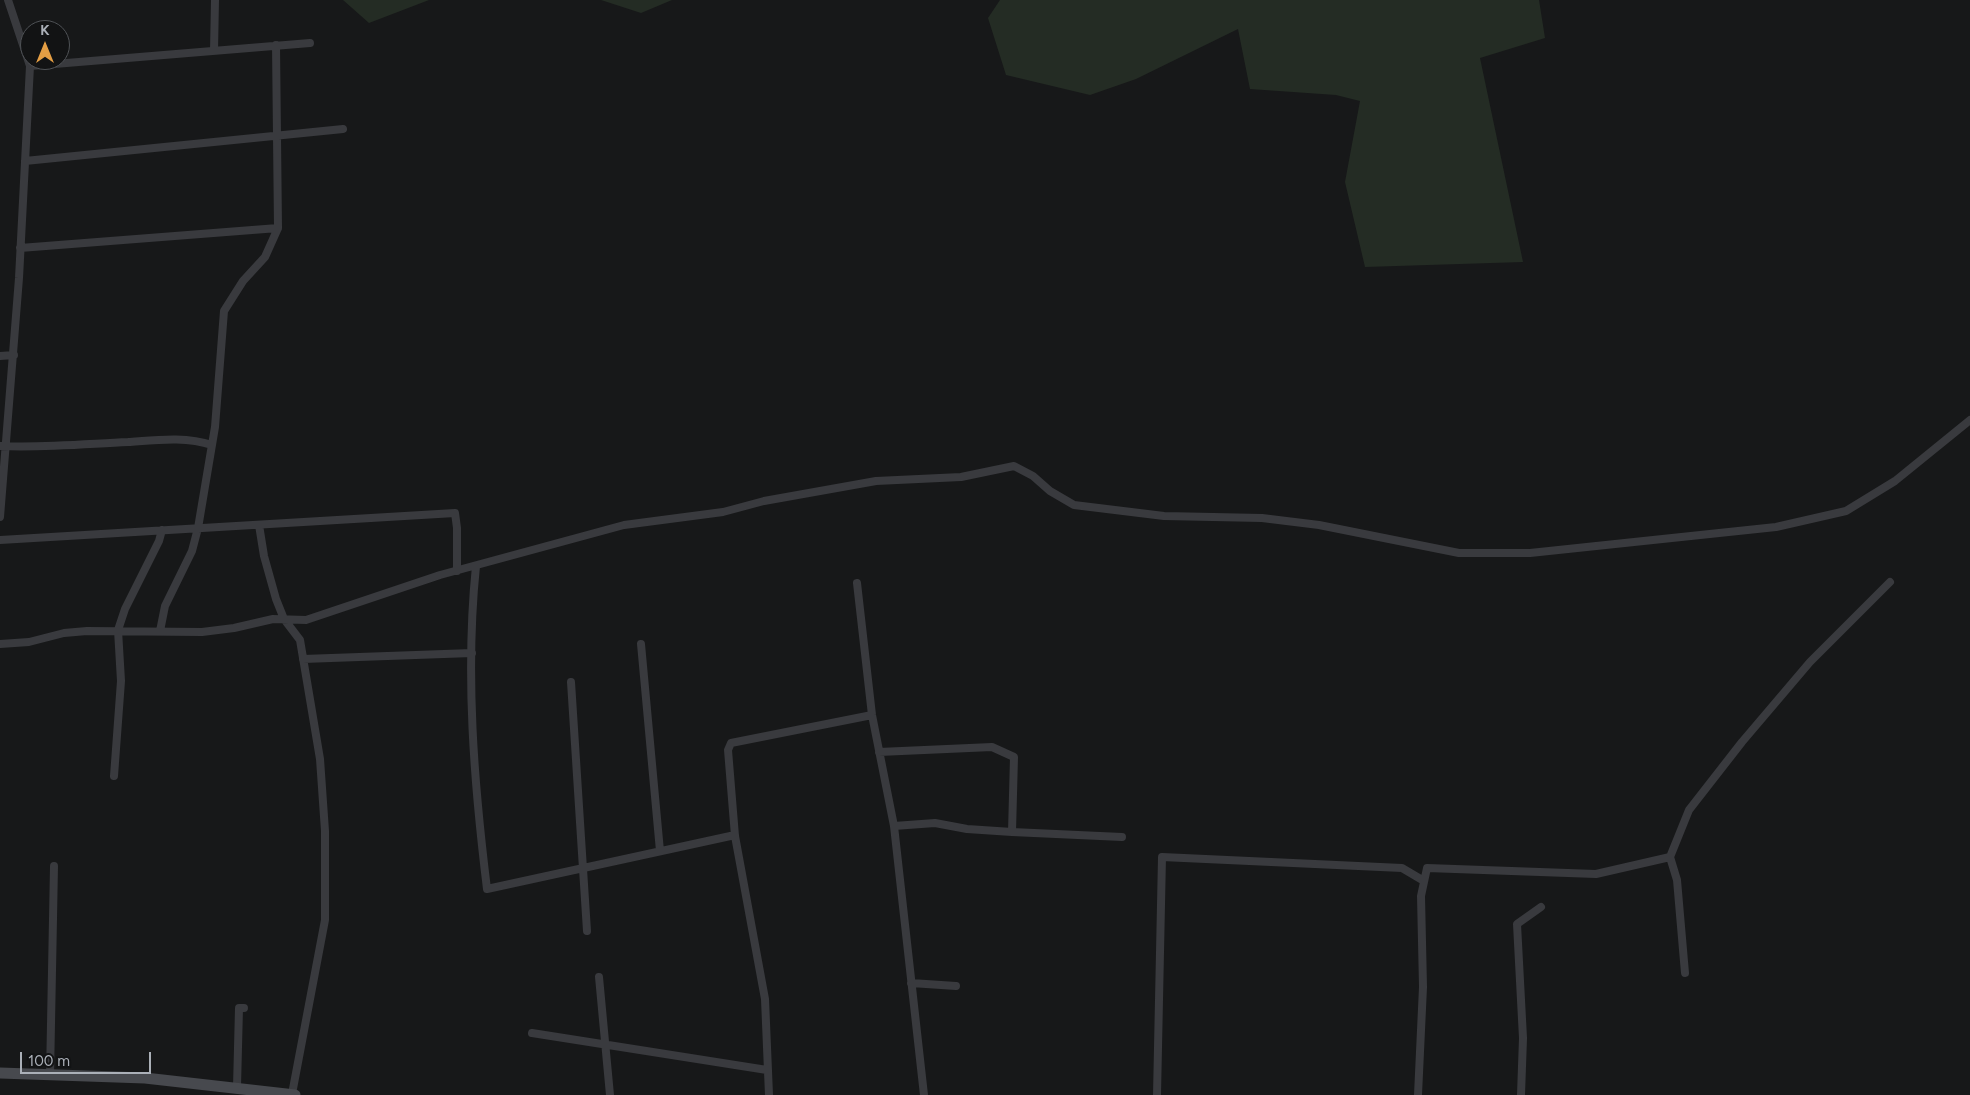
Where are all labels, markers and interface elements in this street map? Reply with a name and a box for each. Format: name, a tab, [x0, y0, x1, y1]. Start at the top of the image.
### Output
north arrow	[20, 20, 70, 70]
text: K	[40, 22, 50, 39]
scale bar	[22, 1042, 154, 1074]
text: 100 m	[28, 1052, 70, 1070]

